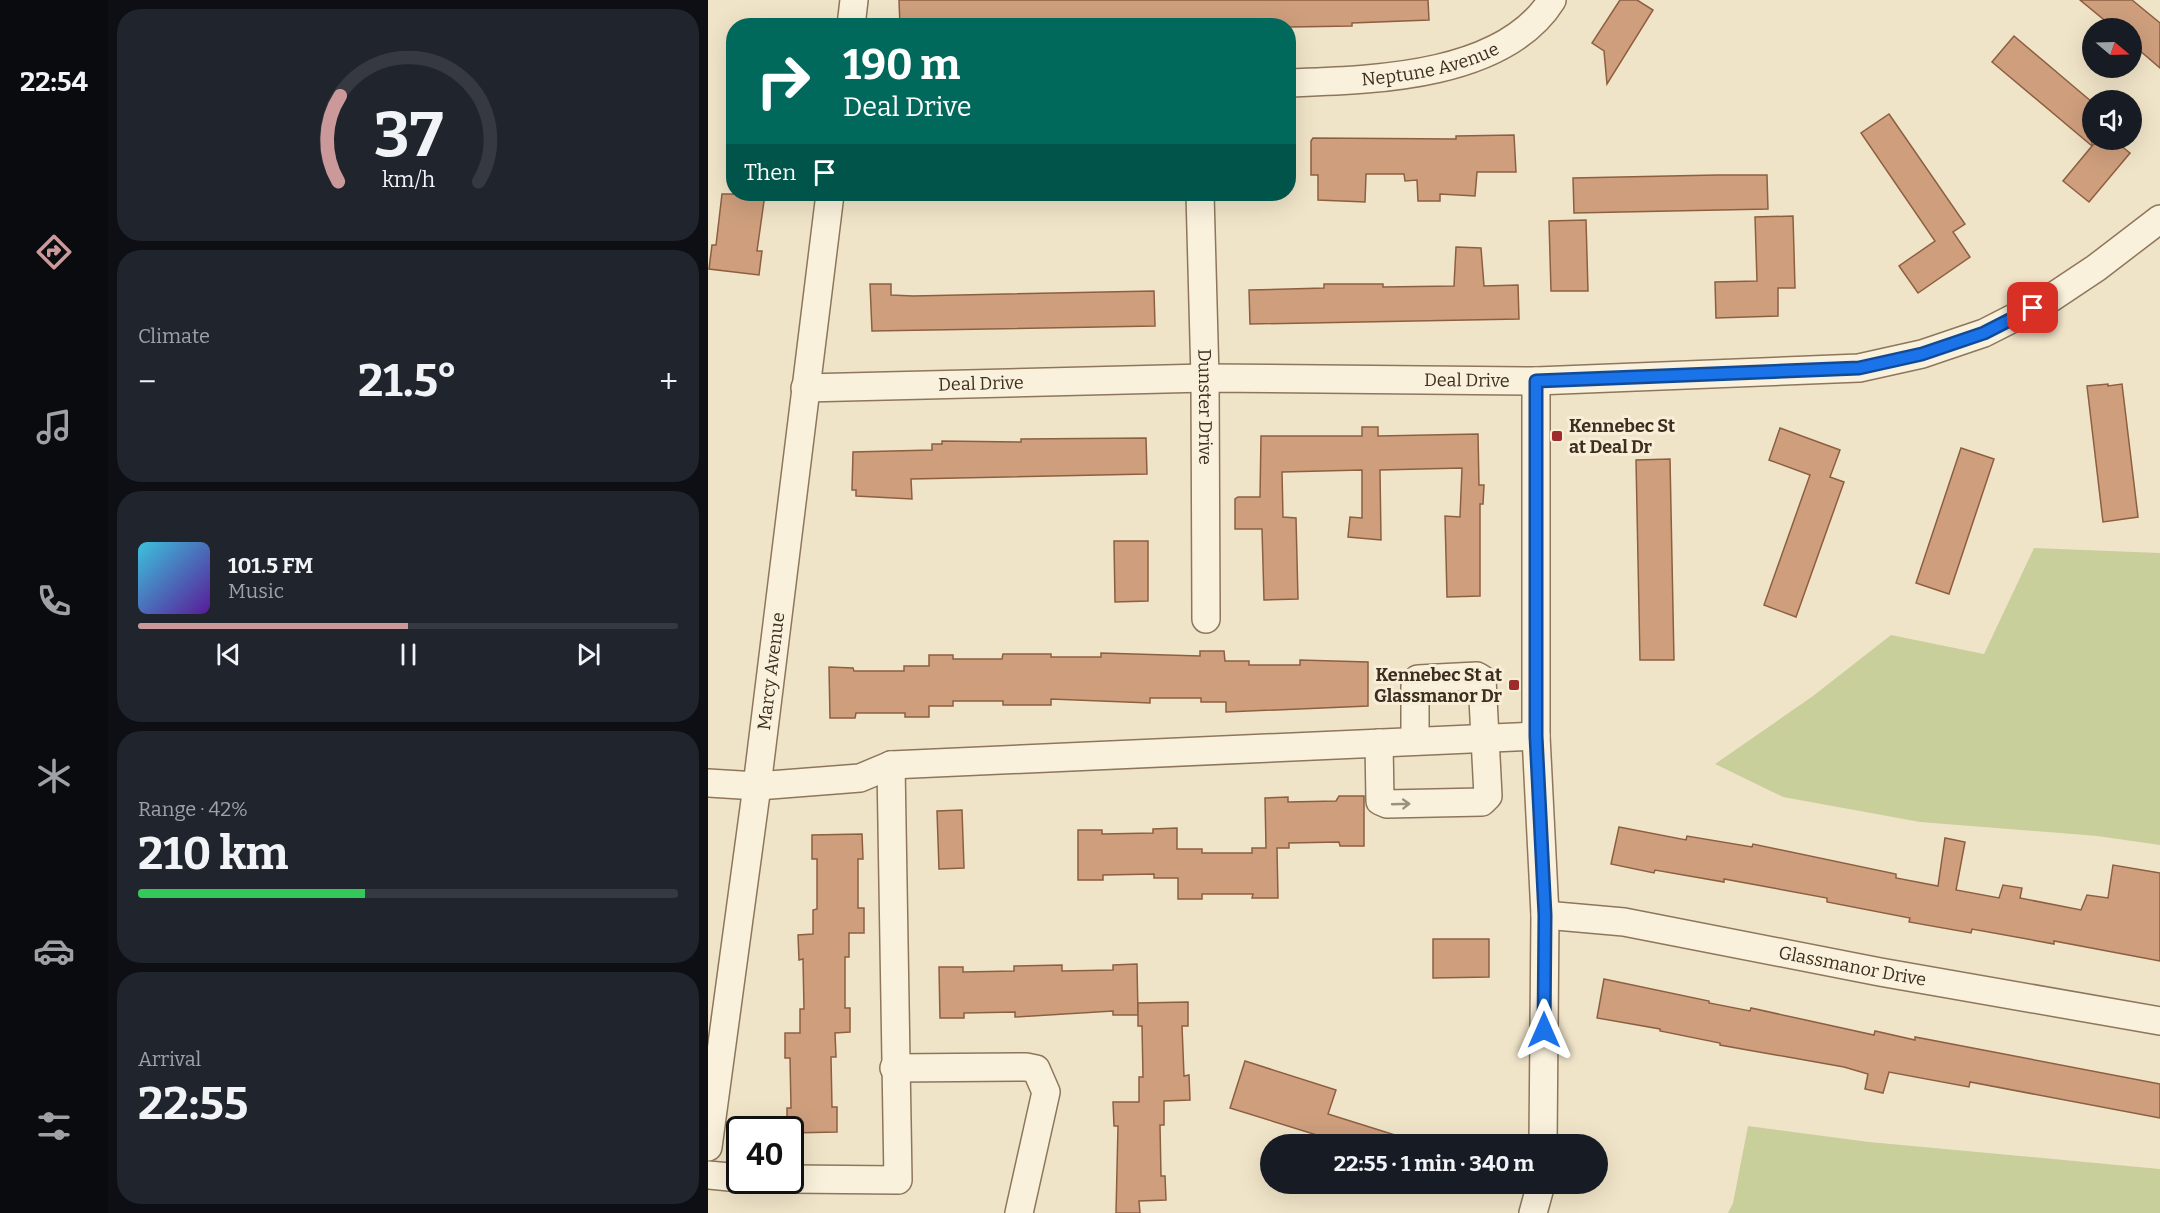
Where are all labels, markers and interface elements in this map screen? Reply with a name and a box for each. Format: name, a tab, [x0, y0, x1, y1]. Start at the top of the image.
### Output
north arrow	[2082, 18, 2142, 78]
map controls	[2082, 18, 2142, 150]
street label: Neptune Avenue	[1361, 38, 1502, 90]
text: 190 m	[843, 40, 960, 90]
icon: right	[744, 42, 822, 120]
text: 22:54	[20, 66, 88, 98]
button: sound	[2082, 90, 2142, 150]
text: Deal Drive	[843, 91, 971, 123]
text: 37	[373, 98, 443, 173]
icon: arrive	[808, 156, 841, 189]
text: Then	[744, 159, 796, 186]
text: km/h	[381, 167, 435, 193]
icon: directions	[33, 231, 75, 273]
pin	[2007, 282, 2058, 333]
icon: arrive	[2016, 291, 2049, 324]
text: Climate	[138, 324, 210, 348]
street label: Dunster Drive	[1193, 349, 1216, 465]
text: 21.5°	[358, 354, 457, 408]
text: −	[138, 362, 156, 402]
text: +	[659, 362, 678, 402]
street label: Deal Drive	[1424, 369, 1510, 392]
street label: Deal Drive	[938, 372, 1024, 396]
icon: music	[33, 406, 75, 448]
place label: Kennebec St at Deal Dr	[1569, 415, 1675, 458]
marker: Kennebec St at Deal Dr	[1550, 429, 1564, 443]
text: 101.5 FM	[228, 552, 313, 579]
text: Music	[228, 579, 284, 603]
icon: phone	[33, 580, 75, 622]
street label: Marcy Avenue	[753, 611, 789, 731]
icon: previous	[212, 638, 245, 671]
icon: pause	[392, 638, 425, 671]
icon: next	[572, 638, 605, 671]
place label: Kennebec St at Glassmanor Dr	[1374, 664, 1503, 707]
marker: Kennebec St at Glassmanor Dr	[1507, 678, 1521, 692]
icon: climate	[33, 755, 75, 797]
text: Range · 42%	[138, 797, 248, 821]
one-way arrow	[1391, 798, 1411, 810]
text: 210 km	[138, 827, 289, 881]
icon: car	[33, 930, 75, 972]
street label: Glassmanor Drive	[1777, 941, 1928, 991]
position arrow	[1512, 998, 1576, 1062]
text: Arrival	[138, 1047, 201, 1071]
text: 22:55	[138, 1077, 248, 1131]
icon: filters	[33, 1105, 75, 1147]
speed limit sign: 40	[726, 1116, 804, 1194]
text: 22:55 · 1 min · 340 m	[1334, 1150, 1534, 1177]

